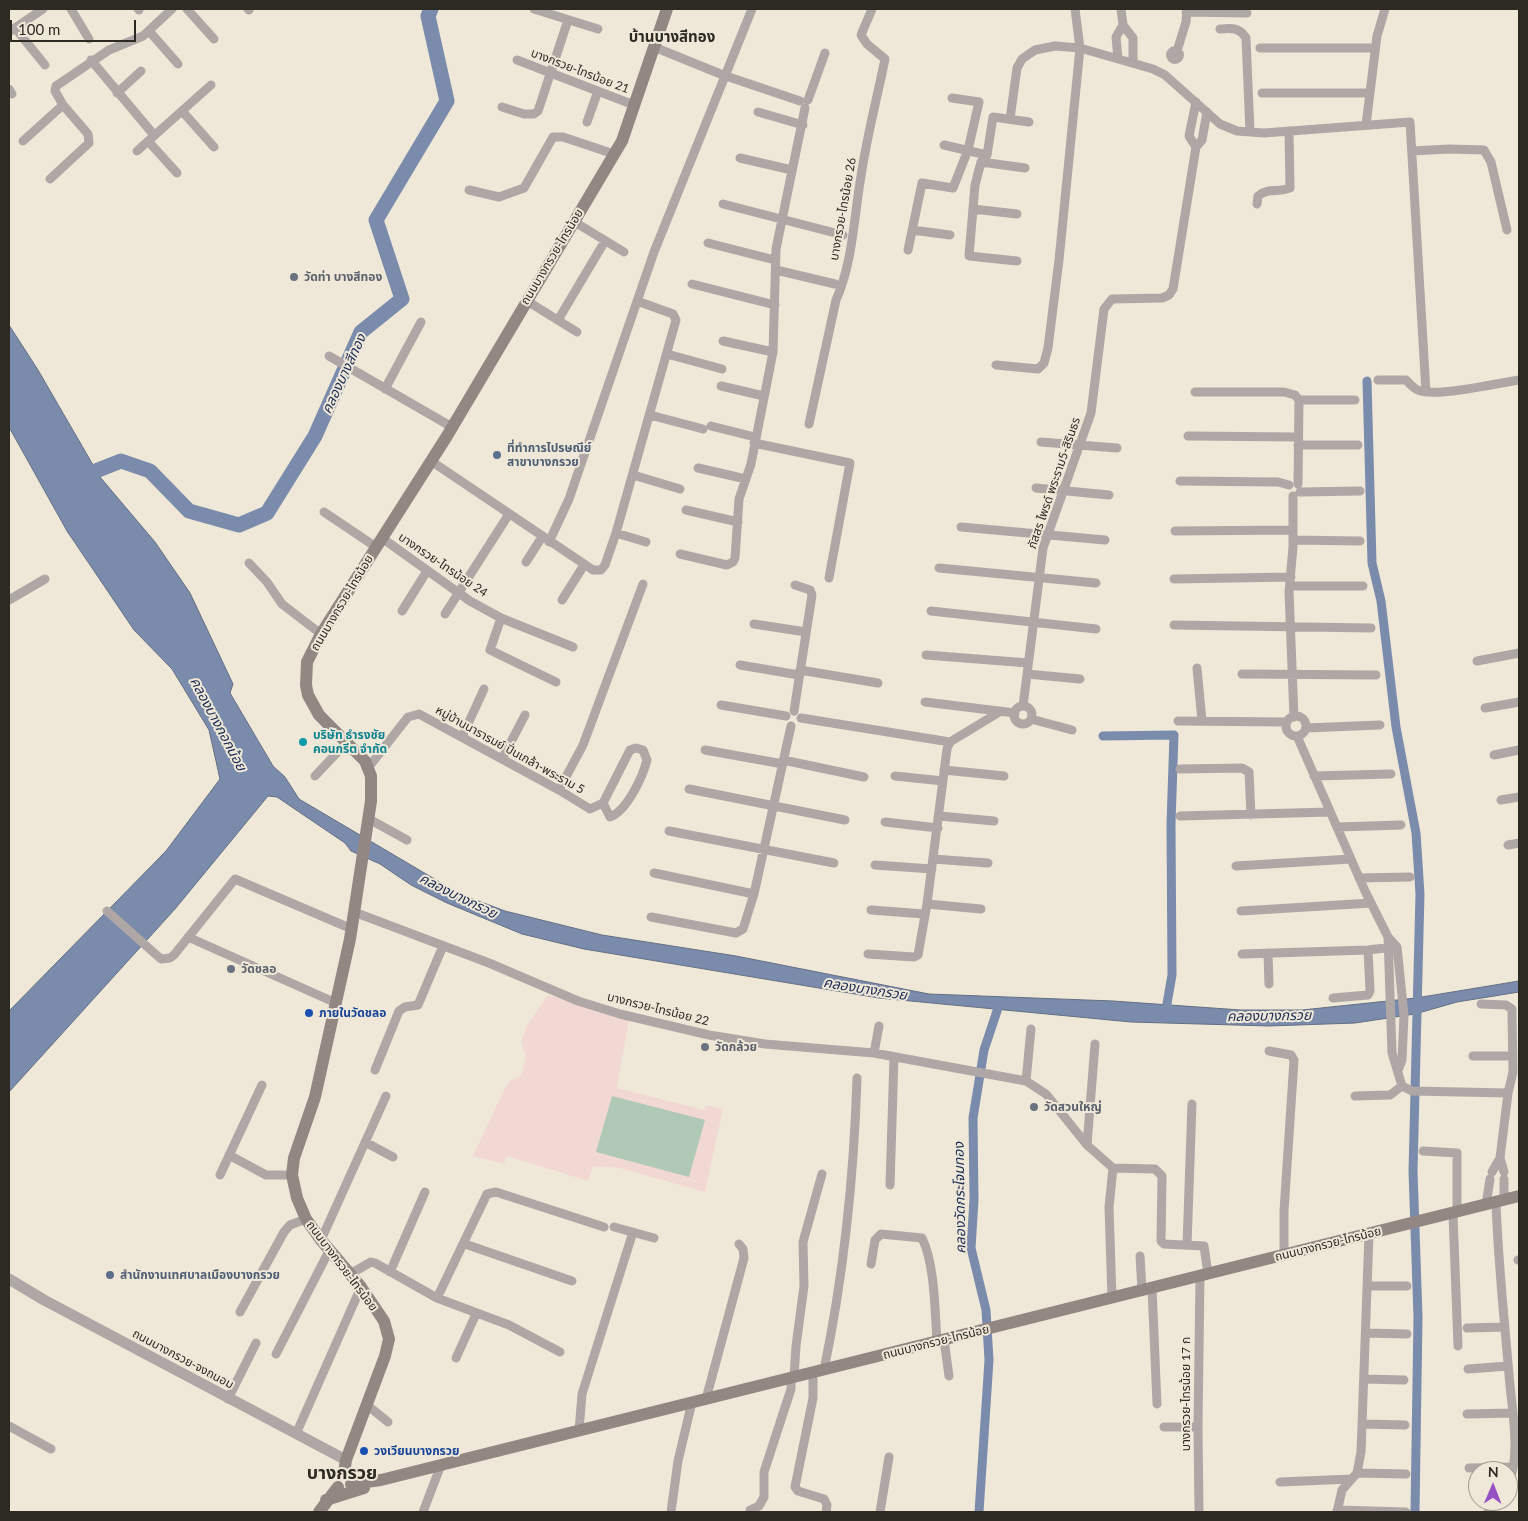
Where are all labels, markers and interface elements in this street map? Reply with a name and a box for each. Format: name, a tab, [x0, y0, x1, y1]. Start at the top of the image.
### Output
scale bar	[12, 10, 139, 42]
text: 100 m	[18, 20, 60, 38]
district label: บ้านบางสีทอง	[629, 28, 715, 46]
street label: บางกรวย-ไทรน้อย 21	[529, 46, 631, 96]
street label: บางกรวย-ไทรน้อย 26	[827, 156, 859, 262]
street label: ถนนบางกรวย-ไทรน้อย	[518, 206, 586, 308]
place label: วัดท่า บางสีทอง	[304, 270, 382, 284]
marker: วัดท่า บางสีทอง	[288, 271, 300, 283]
water label: คลองบางสีทอง	[318, 332, 370, 416]
street label: ภัสสร ไพรด์ พระราม5-สิรินธร	[1025, 415, 1083, 551]
place label: ที่ทำการไปรษณีย์ สาขาบางกรวย	[507, 441, 591, 469]
marker: ที่ทำการไปรษณีย์ สาขาบางกรวย	[491, 449, 503, 461]
street label: บางกรวย-ไทรน้อย 24	[396, 530, 490, 600]
street label: ถนนบางกรวย-ไทรน้อย	[308, 552, 376, 654]
water label: คลองบางกอกน้อย	[186, 674, 250, 774]
street label: หมู่บ้านนารารมย์ ปิ่นเกล้า-พระราม 5	[433, 703, 587, 797]
place label: บริษัท ธำรงชัย คอนกรีต จำกัด	[313, 728, 387, 756]
marker: บริษัท ธำรงชัย คอนกรีต จำกัด	[297, 736, 309, 748]
water label: คลองบางกรวย	[416, 870, 500, 922]
place label: วัดชลอ	[241, 962, 276, 976]
marker: วัดชลอ	[225, 963, 237, 975]
water label: คลองบางกรวย	[822, 974, 908, 1004]
street label: บางกรวย-ไทรน้อย 22	[606, 989, 710, 1029]
place label: ภายในวัดชลอ	[319, 1006, 386, 1020]
marker: ภายในวัดชลอ	[303, 1007, 315, 1019]
water label: คลองบางกรวย	[1227, 1007, 1311, 1025]
place label: วัดกล้วย	[715, 1040, 757, 1054]
marker: วัดกล้วย	[699, 1041, 711, 1053]
place label: วัดสวนใหญ่	[1044, 1100, 1102, 1114]
marker: วัดสวนใหญ่	[1028, 1101, 1040, 1113]
water label: คลองวัดกระโจมทอง	[951, 1142, 969, 1254]
street label: ถนนบางกรวย-ไทรน้อย	[303, 1218, 381, 1314]
street label: ถนนบางกรวย-ไทรน้อย	[1273, 1224, 1383, 1264]
place label: สำนักงานเทศบาลเมืองบางกรวย	[120, 1268, 280, 1282]
marker: สำนักงานเทศบาลเมืองบางกรวย	[104, 1269, 116, 1281]
street label: ถนนบางกรวย-ไทรน้อย	[881, 1322, 991, 1362]
street label: ถนนบางกรวย-จงถนอม	[130, 1326, 236, 1392]
street label: บางกรวย-ไทรน้อย 17 ก	[1179, 1337, 1193, 1451]
place label: วงเวียนบางกรวย	[374, 1444, 459, 1458]
marker: วงเวียนบางกรวย	[358, 1445, 370, 1457]
north arrow	[1468, 1461, 1518, 1511]
district label: บางกรวย	[307, 1462, 377, 1484]
text: N	[1488, 1463, 1499, 1480]

